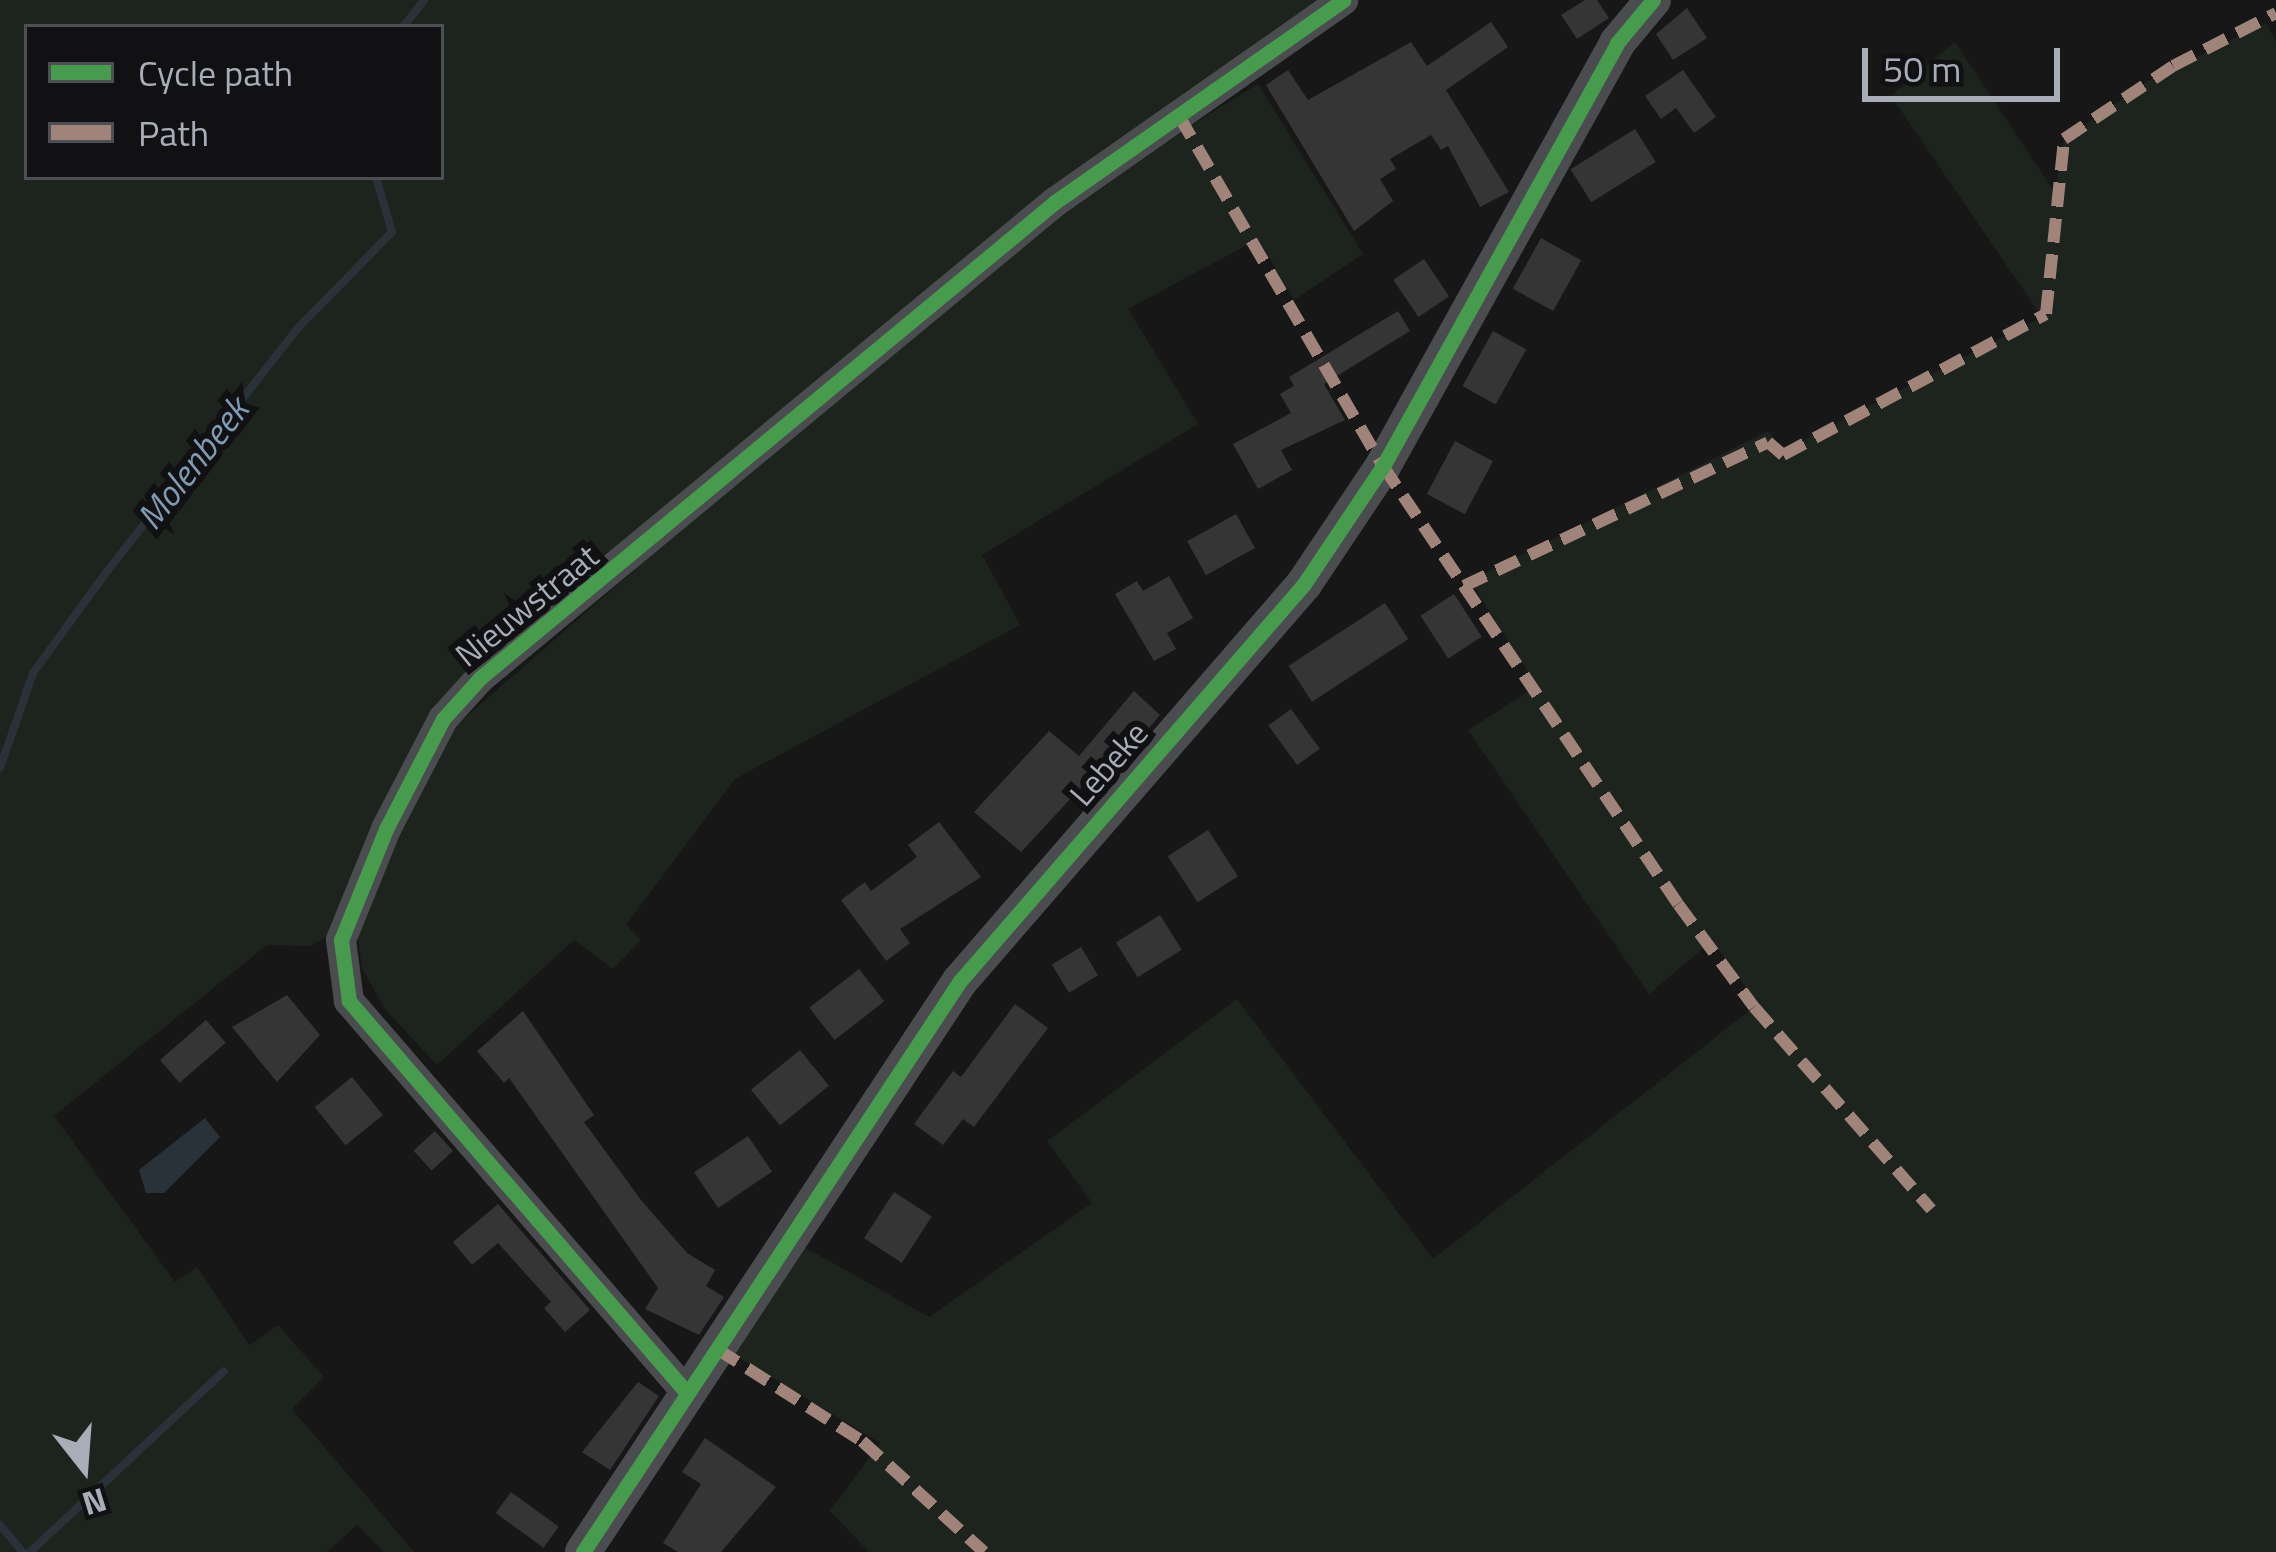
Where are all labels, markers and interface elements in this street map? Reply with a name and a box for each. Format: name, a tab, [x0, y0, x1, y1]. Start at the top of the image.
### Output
legend	[24, 24, 444, 180]
scale bar	[1868, 24, 2066, 98]
text: 50 m	[1883, 41, 1961, 96]
text: Cycle path	[138, 45, 293, 100]
text: Path	[138, 105, 209, 160]
water label: Molenbeek	[127, 389, 257, 537]
street label: Nieuwstraat	[448, 537, 606, 675]
street label: Lebeke	[1062, 714, 1156, 814]
north arrow	[24, 1408, 144, 1528]
text: N	[76, 1475, 113, 1530]

